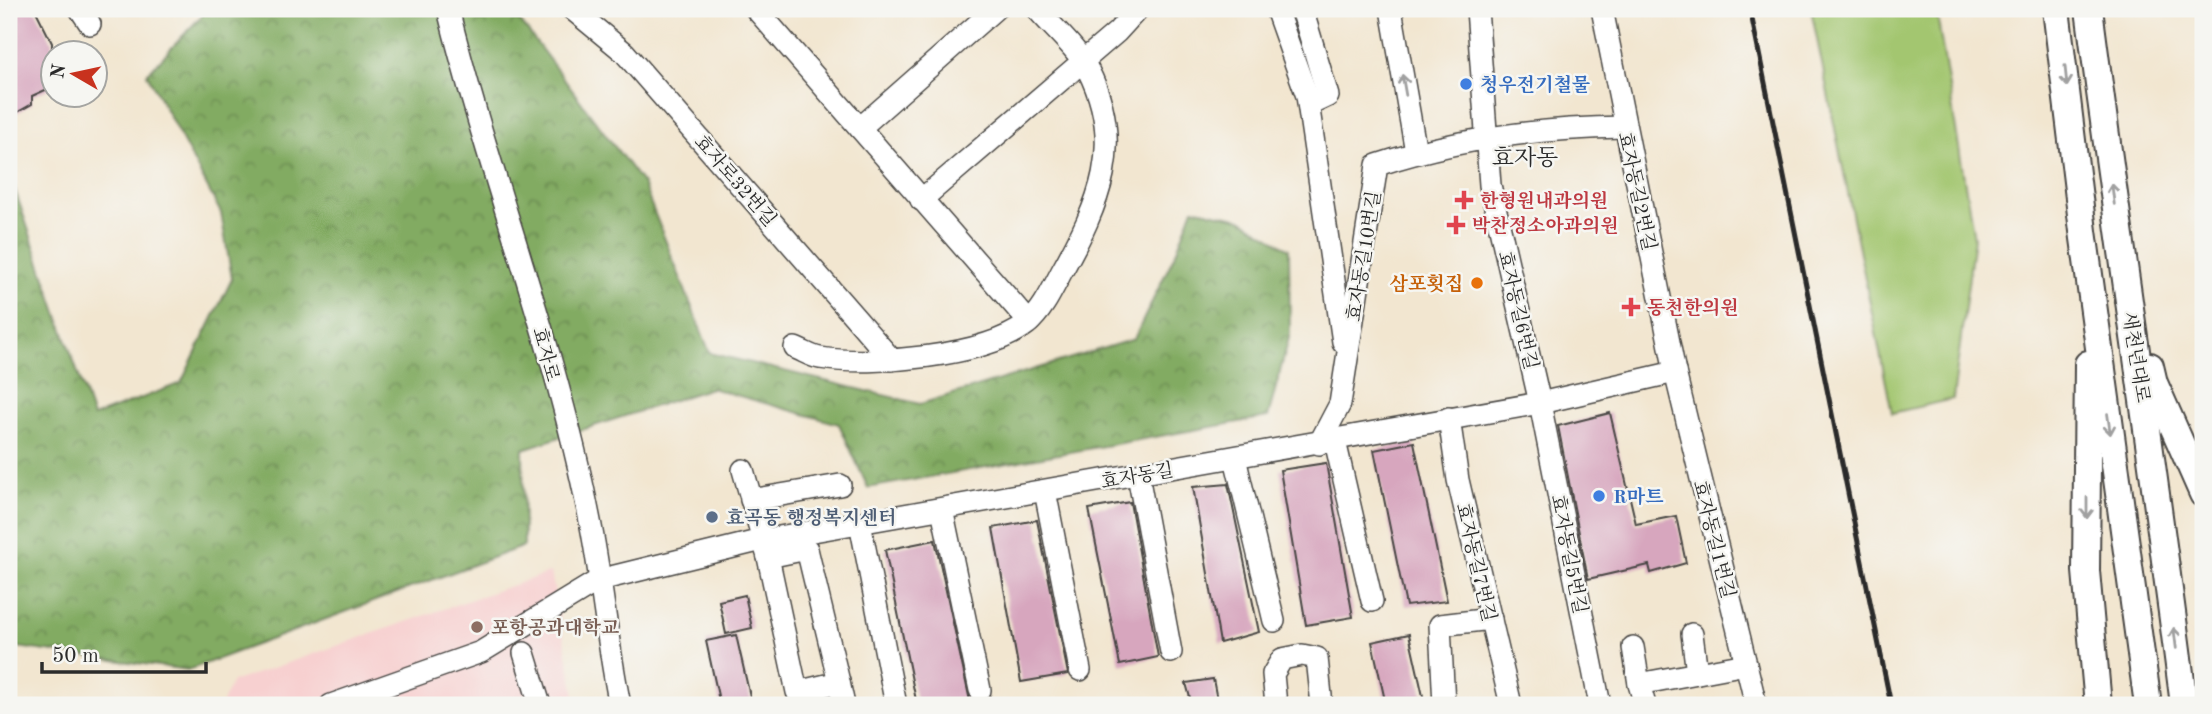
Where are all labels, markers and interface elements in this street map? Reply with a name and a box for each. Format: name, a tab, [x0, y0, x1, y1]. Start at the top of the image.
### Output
north arrow	[38, 38, 108, 108]
text: N	[49, 63, 70, 80]
one-way arrow	[2059, 65, 2072, 87]
one-way arrow	[1397, 74, 1410, 97]
place label: 청우전기철물	[1480, 74, 1591, 96]
marker: 청우전기철물	[1458, 76, 1474, 92]
street label: 효자동길2번길	[1614, 130, 1659, 253]
street label: 효자로32번길	[690, 131, 780, 231]
district label: 효자동	[1492, 146, 1558, 170]
one-way arrow	[2106, 183, 2119, 206]
street label: 효자동길10번길	[1344, 189, 1385, 323]
marker: 한형원내과의원	[1454, 190, 1474, 210]
place label: 한형원내과의원	[1480, 190, 1608, 212]
marker: 박찬정소아과의원	[1446, 215, 1466, 235]
place label: 박찬정소아과의원	[1472, 215, 1619, 237]
street label: 효자동길6번길	[1494, 249, 1541, 372]
place label: 삼포횟집	[1390, 273, 1463, 295]
marker: 삼포횟집	[1469, 275, 1485, 291]
marker: 동천한의원	[1621, 297, 1641, 317]
place label: 동천한의원	[1647, 297, 1739, 319]
street label: 새천년대로	[2118, 310, 2153, 404]
street label: 효자로	[528, 325, 563, 384]
one-way arrow	[2103, 412, 2116, 434]
street label: 효자동길	[1099, 460, 1175, 493]
street label: 효자동길1번길	[1689, 478, 1738, 601]
place label: R마트	[1613, 486, 1664, 508]
marker: R마트	[1591, 488, 1607, 504]
street label: 효자동길5번길	[1547, 493, 1590, 616]
one-way arrow	[2080, 496, 2094, 519]
street label: 효자동길7번길	[1452, 501, 1499, 624]
place label: 효곡동 행정복지센터	[726, 507, 897, 529]
marker: 효곡동 행정복지센터	[704, 509, 720, 525]
place label: 포항공과대학교	[491, 617, 619, 639]
marker: 포항공과대학교	[469, 619, 485, 635]
one-way arrow	[2169, 627, 2182, 649]
scale bar	[42, 630, 206, 674]
text: 50 m	[52, 646, 99, 667]

